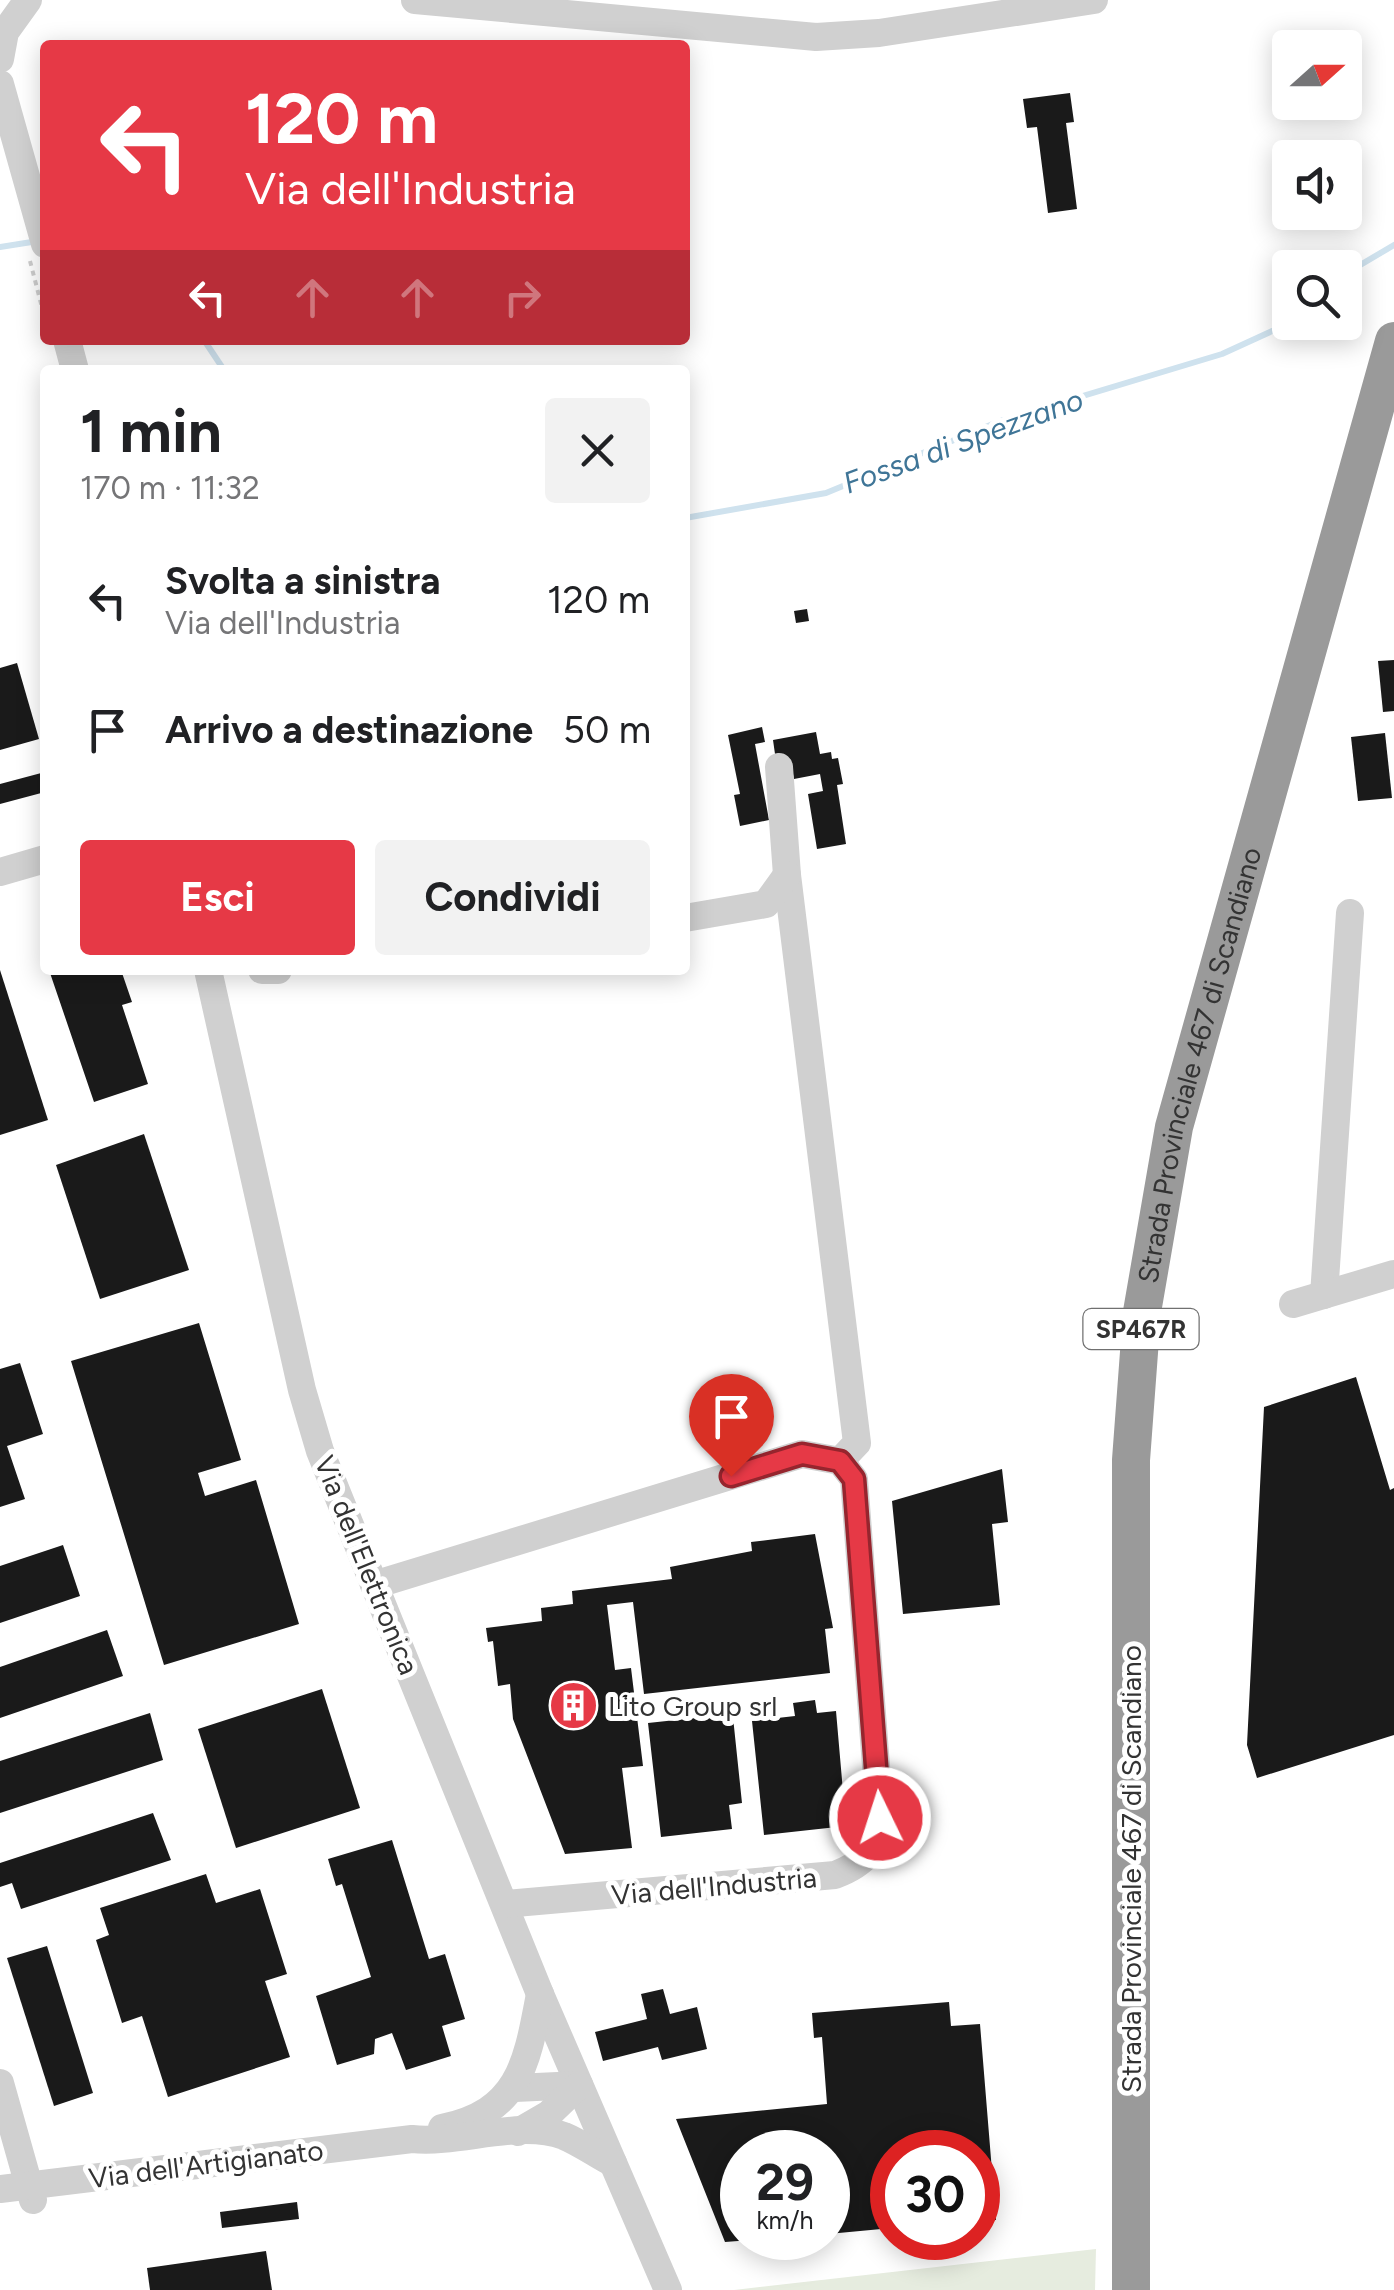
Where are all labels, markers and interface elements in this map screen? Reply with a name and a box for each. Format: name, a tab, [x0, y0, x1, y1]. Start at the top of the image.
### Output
north arrow	[1272, 30, 1362, 120]
map controls	[1272, 30, 1362, 340]
text: 120 m	[245, 76, 438, 161]
icon: left	[80, 80, 210, 210]
button: sound	[1272, 140, 1362, 230]
text: Via dell'Industria	[245, 161, 576, 215]
button: search	[1272, 250, 1362, 340]
icon: left	[180, 270, 235, 325]
icon: ahead	[285, 270, 340, 325]
icon: ahead	[390, 270, 445, 325]
icon: right	[495, 270, 550, 325]
water label: Fossa di Spezzano	[838, 380, 1088, 502]
text: 1 min	[80, 395, 222, 467]
button: close	[545, 398, 650, 503]
text: 170 m · 11:32	[80, 469, 260, 507]
text: Svolta a sinistra	[165, 558, 440, 604]
icon: left	[80, 573, 135, 628]
text: 120 m	[547, 577, 650, 623]
text: Via dell'Industria	[165, 604, 400, 642]
icon: arrive	[80, 703, 135, 758]
text: Arrivo a destinazione	[165, 707, 533, 753]
text: 50 m	[563, 707, 651, 753]
button: Esci	[80, 840, 355, 955]
button: Condividi	[375, 840, 650, 955]
street label: Strada Provinciale 467 di Scandiano	[1130, 843, 1269, 1286]
road number: SP467R	[1084, 1309, 1198, 1349]
pin	[689, 1374, 774, 1477]
icon: arrive	[704, 1389, 759, 1444]
street label: Via dell'Elettronica	[308, 1451, 426, 1679]
street label: Strada Provinciale 467 di Scandiano	[1114, 1645, 1148, 2093]
building icon: Lito Group srl	[547, 1680, 599, 1732]
place label: Lito Group srl	[608, 1689, 777, 1723]
position arrow	[828, 1766, 932, 1870]
street label: Via dell'Industria	[610, 1860, 818, 1912]
speed limit sign: 30	[870, 2130, 1000, 2260]
street label: Via dell'Artigianato	[87, 2133, 325, 2195]
text: 29	[756, 2152, 814, 2213]
text: km/h	[756, 2205, 814, 2235]

